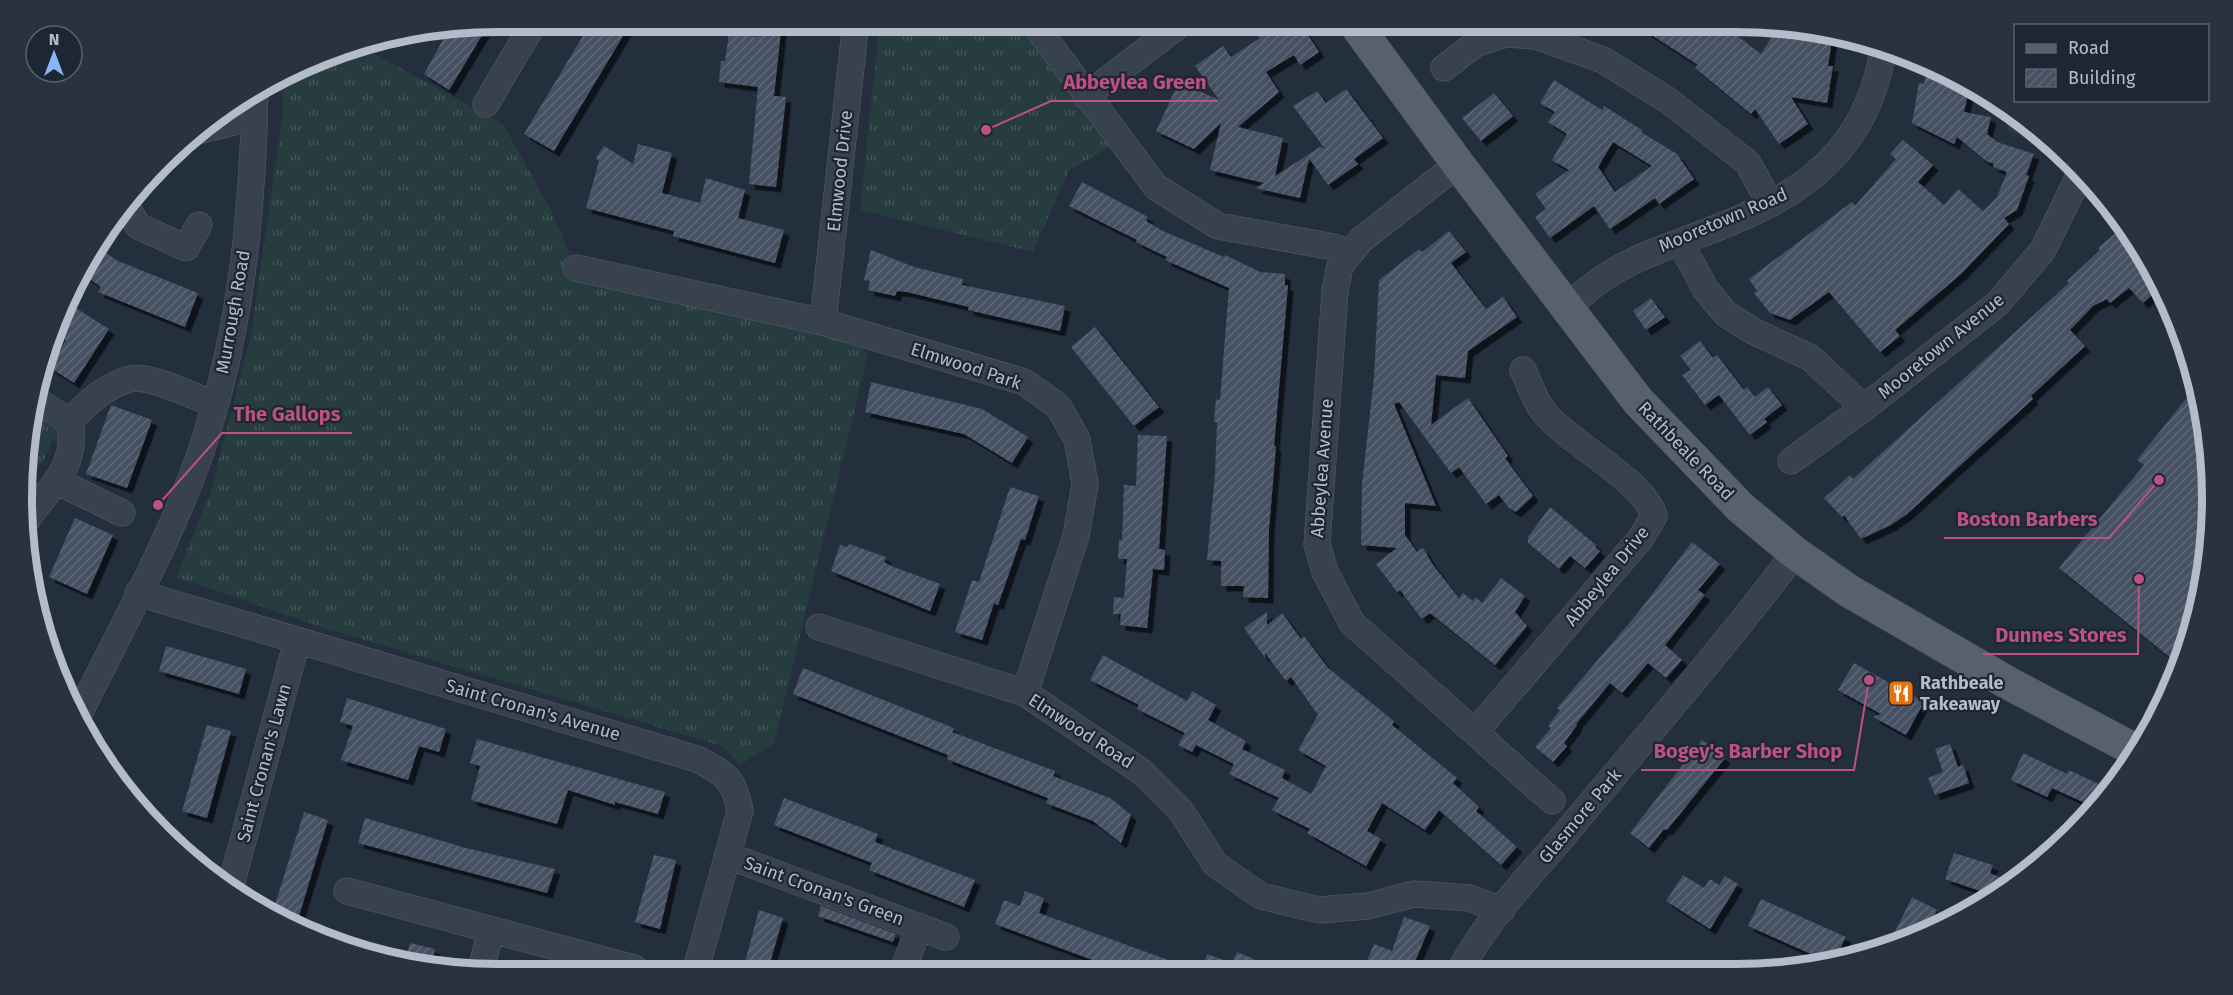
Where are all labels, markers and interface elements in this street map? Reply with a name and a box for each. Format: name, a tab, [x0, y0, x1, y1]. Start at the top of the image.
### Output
north arrow	[24, 24, 84, 84]
legend	[2014, 24, 2209, 102]
text: N	[49, 30, 59, 49]
text: Road	[2068, 37, 2110, 59]
callout: Abbeylea Green	[1051, 63, 1218, 101]
text: Building	[2068, 67, 2136, 89]
text: Abbeylea Green	[1062, 70, 1207, 94]
street label: Elmwood Drive	[823, 109, 857, 233]
street label: Mooretown Road	[1655, 183, 1791, 257]
street label: Murrough Road	[211, 249, 255, 375]
street label: Mooretown Avenue	[1873, 288, 2009, 404]
street label: Elmwood Park	[908, 338, 1025, 394]
callout: The Gallops	[222, 395, 352, 433]
street label: Rathbeale Road	[1633, 397, 1739, 505]
street label: Abbeylea Avenue	[1306, 398, 1338, 538]
text: The Gallops	[234, 402, 341, 426]
callout: Boston Barbers	[1944, 500, 2109, 538]
text: Boston Barbers	[1957, 507, 2098, 531]
street label: Abbeylea Drive	[1560, 522, 1654, 630]
callout: Dunnes Stores	[1983, 616, 2138, 654]
text: Dunnes Stores	[1995, 623, 2127, 647]
place label: Rathbeale Takeaway	[1920, 672, 2004, 715]
street label: Saint Cronan's Avenue	[443, 675, 623, 745]
restaurant icon: Rathbeale Takeaway	[1886, 678, 1916, 708]
street label: Saint Cronan's Lawn	[232, 682, 296, 844]
street label: Elmwood Road	[1024, 689, 1138, 773]
callout: Bogey's Barber Shop	[1641, 732, 1854, 770]
text: Bogey's Barber Shop	[1654, 739, 1842, 763]
street label: Glasmore Park	[1534, 764, 1627, 868]
street label: Saint Cronan's Green	[741, 852, 907, 930]

